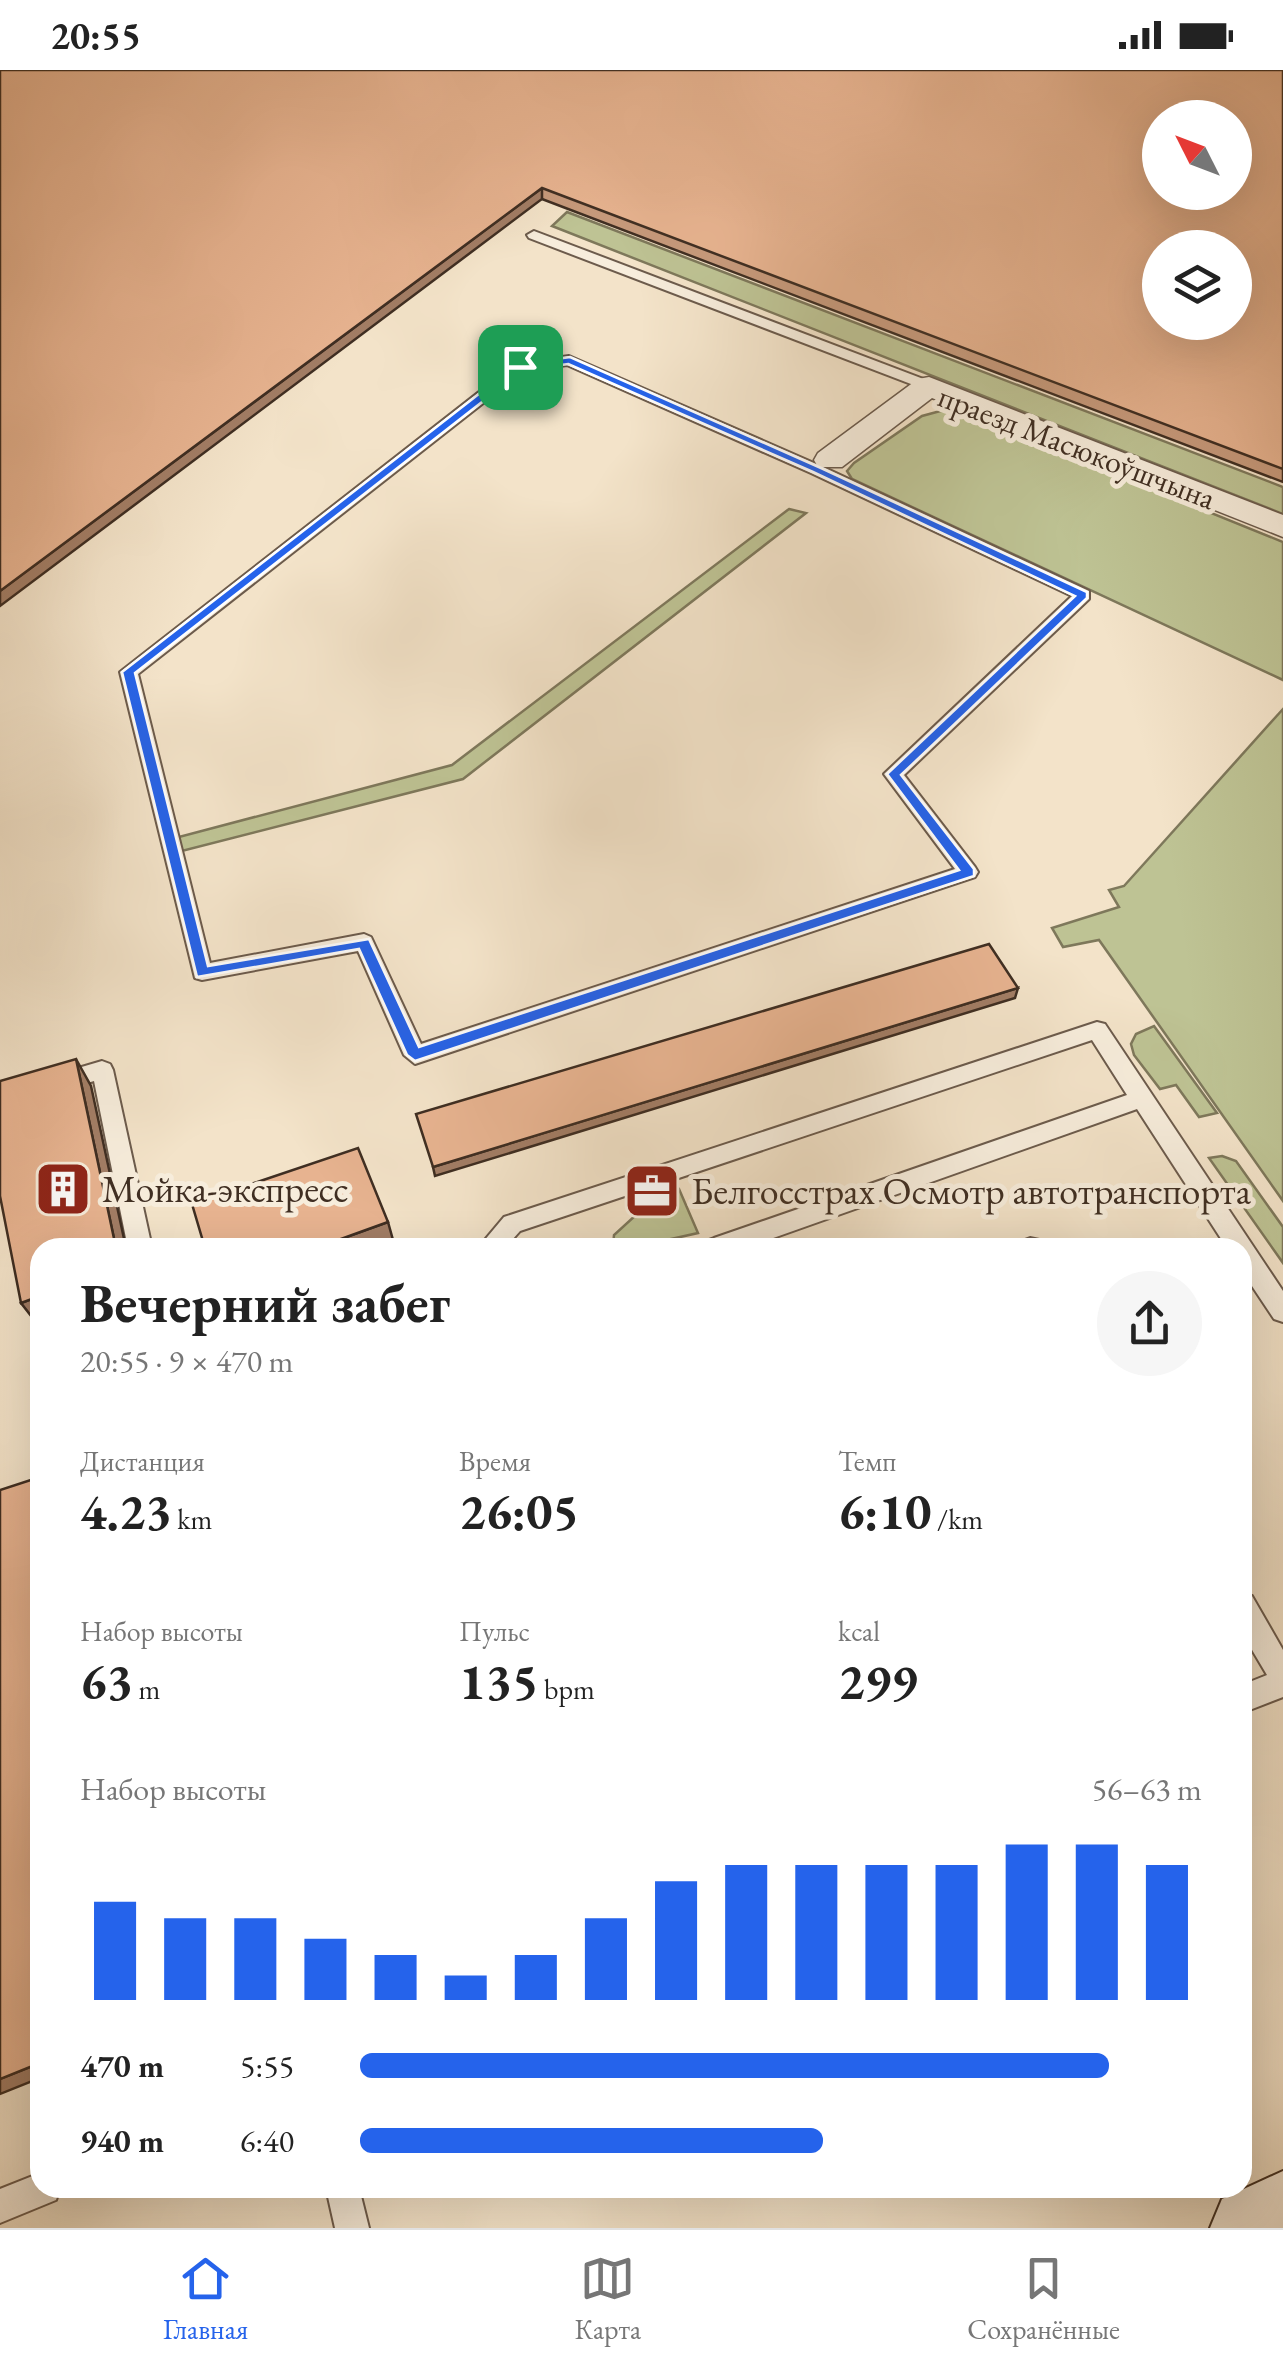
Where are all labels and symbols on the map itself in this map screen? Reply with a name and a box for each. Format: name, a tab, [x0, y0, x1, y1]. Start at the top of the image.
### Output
north arrow	[1142, 100, 1252, 210]
pin	[478, 325, 563, 410]
street label: праезд Масюкоўшчына	[932, 375, 1222, 519]
building icon: Мойка-экспресс	[33, 1159, 93, 1219]
office icon: Белгосстрах Осмотр автотранспорта	[622, 1161, 682, 1221]
place label: Мойка-экспресс	[102, 1164, 349, 1213]
place label: Белгосстрах Осмотр автотранспорта	[691, 1166, 1252, 1215]

